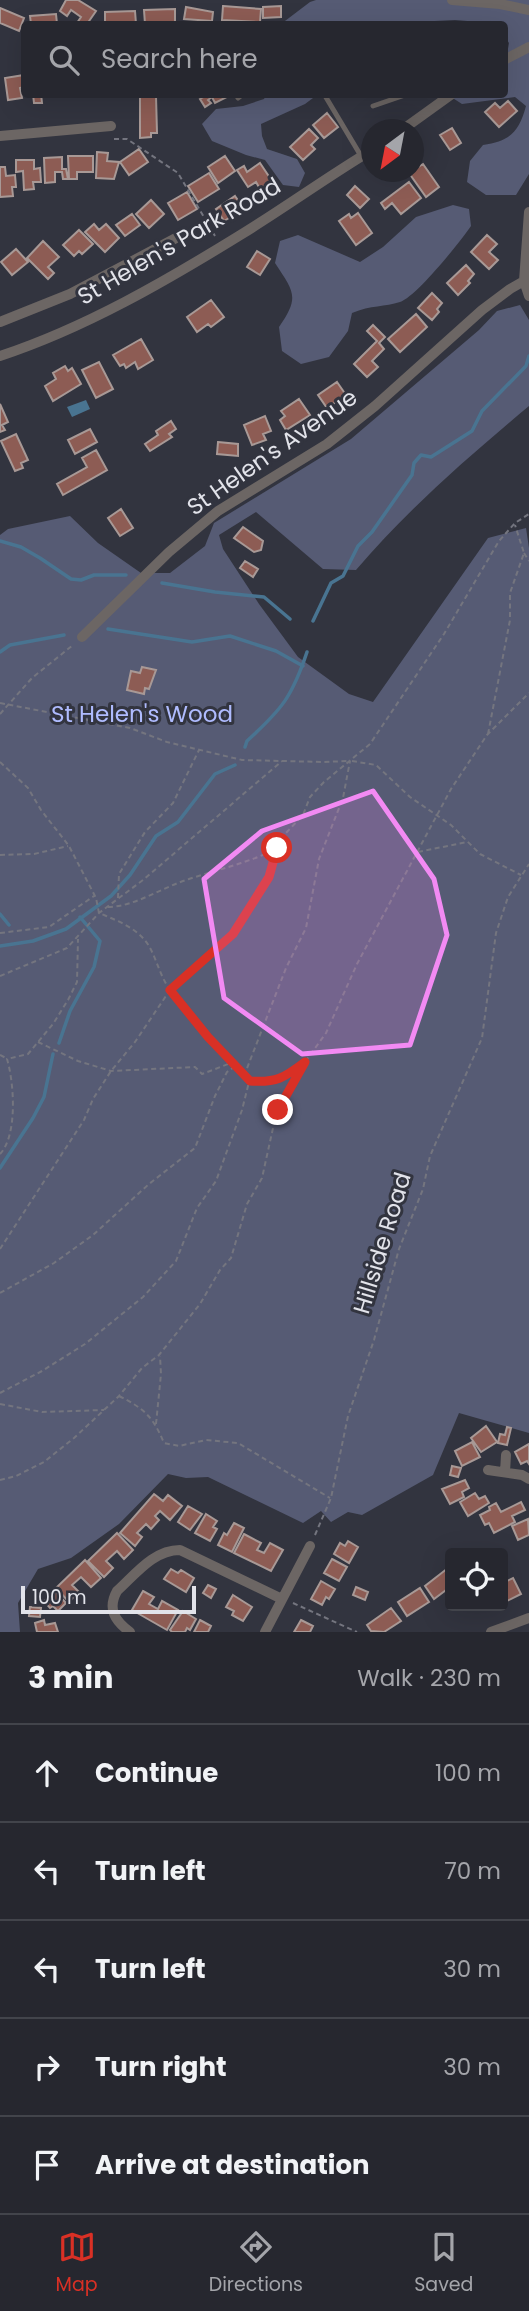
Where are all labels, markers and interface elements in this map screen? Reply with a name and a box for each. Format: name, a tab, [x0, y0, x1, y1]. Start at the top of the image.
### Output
search box	[21, 21, 508, 98]
icon: search	[45, 41, 83, 79]
text: Search here	[101, 41, 258, 77]
north arrow	[361, 119, 424, 182]
street label: St Helen's Park Road	[71, 170, 287, 312]
street label: St Helen's Avenue	[180, 381, 364, 523]
park label: St Helen's Wood	[51, 698, 233, 730]
route start	[261, 832, 292, 863]
route end	[262, 1094, 293, 1125]
street label: Hillside Road	[345, 1168, 419, 1318]
map controls	[445, 1548, 508, 1611]
button: locate	[445, 1548, 508, 1611]
scale bar	[21, 1583, 196, 1615]
text: 100 m	[32, 1584, 87, 1611]
text: 3 min	[28, 1656, 113, 1699]
text: Walk · 230 m	[357, 1662, 501, 1694]
icon: ahead	[28, 1754, 66, 1792]
text: Continue	[95, 1755, 218, 1791]
text: 100 m	[435, 1757, 501, 1789]
icon: left	[28, 1852, 66, 1890]
text: Turn left	[95, 1853, 206, 1889]
text: 70 m	[444, 1855, 501, 1887]
icon: left	[28, 1950, 66, 1988]
text: Turn left	[95, 1951, 206, 1987]
text: 30 m	[443, 1953, 501, 1985]
icon: right	[28, 2048, 66, 2086]
text: Turn right	[95, 2049, 227, 2085]
text: 30 m	[443, 2051, 501, 2083]
icon: arrive	[28, 2146, 66, 2184]
text: Arrive at destination	[95, 2147, 370, 2183]
tab: Map	[56, 2228, 98, 2299]
tab: Directions	[209, 2228, 303, 2299]
tab: Saved	[414, 2228, 473, 2299]

